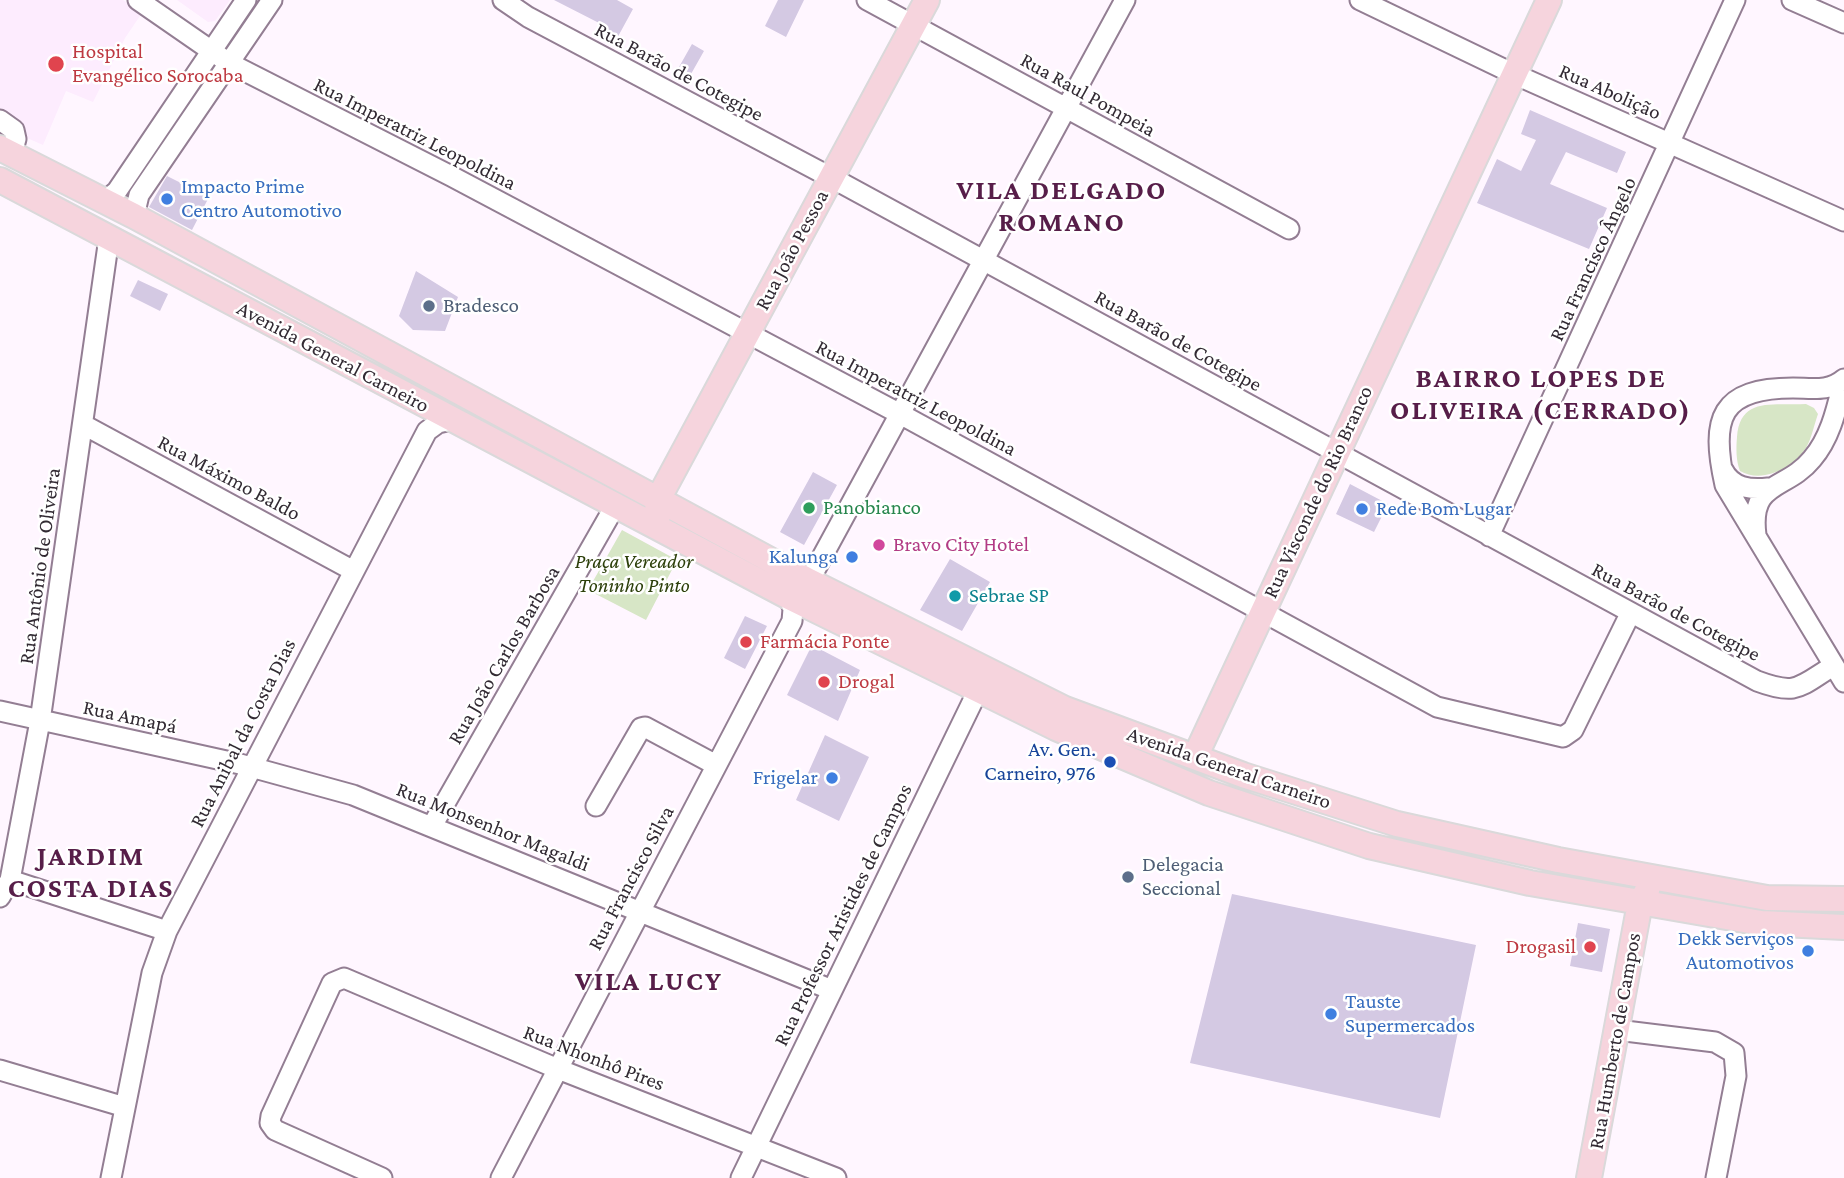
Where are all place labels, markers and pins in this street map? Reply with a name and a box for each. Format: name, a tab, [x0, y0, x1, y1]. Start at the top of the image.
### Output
place label: Hospital Evangélico Sorocaba	[72, 39, 243, 89]
marker: Hospital Evangélico Sorocaba	[46, 54, 66, 74]
place label: Impacto Prime Centro Automotivo	[181, 174, 342, 224]
marker: Impacto Prime Centro Automotivo	[159, 191, 175, 207]
place label: Bradesco	[443, 293, 519, 319]
marker: Bradesco	[421, 298, 437, 314]
place label: Panobianco	[823, 495, 921, 521]
place label: Rede Bom Lugar	[1376, 496, 1512, 522]
marker: Panobianco	[801, 500, 817, 516]
marker: Rede Bom Lugar	[1354, 501, 1370, 517]
place label: Bravo City Hotel	[893, 532, 1029, 558]
marker: Bravo City Hotel	[871, 537, 887, 553]
place label: Kalunga	[769, 544, 838, 570]
marker: Kalunga	[844, 549, 860, 565]
place label: Sebrae SP	[969, 583, 1049, 609]
marker: Sebrae SP	[947, 588, 963, 604]
place label: Farmácia Ponte	[760, 629, 889, 655]
marker: Farmácia Ponte	[738, 634, 754, 650]
place label: Drogal	[838, 669, 895, 695]
marker: Drogal	[816, 674, 832, 690]
place label: Av. Gen. Carneiro, 976	[984, 737, 1096, 787]
marker: Av. Gen. Carneiro, 976	[1102, 754, 1118, 770]
place label: Frigelar	[753, 765, 818, 791]
marker: Frigelar	[824, 770, 840, 786]
place label: Delegacia Seccional	[1142, 852, 1224, 902]
marker: Delegacia Seccional	[1120, 869, 1136, 885]
place label: Dekk Serviços Automotivos	[1678, 926, 1794, 976]
place label: Drogasil	[1506, 934, 1576, 960]
marker: Drogasil	[1582, 939, 1598, 955]
marker: Dekk Serviços Automotivos	[1800, 943, 1816, 959]
place label: Tauste Supermercados	[1345, 989, 1475, 1039]
marker: Tauste Supermercados	[1323, 1006, 1339, 1022]

